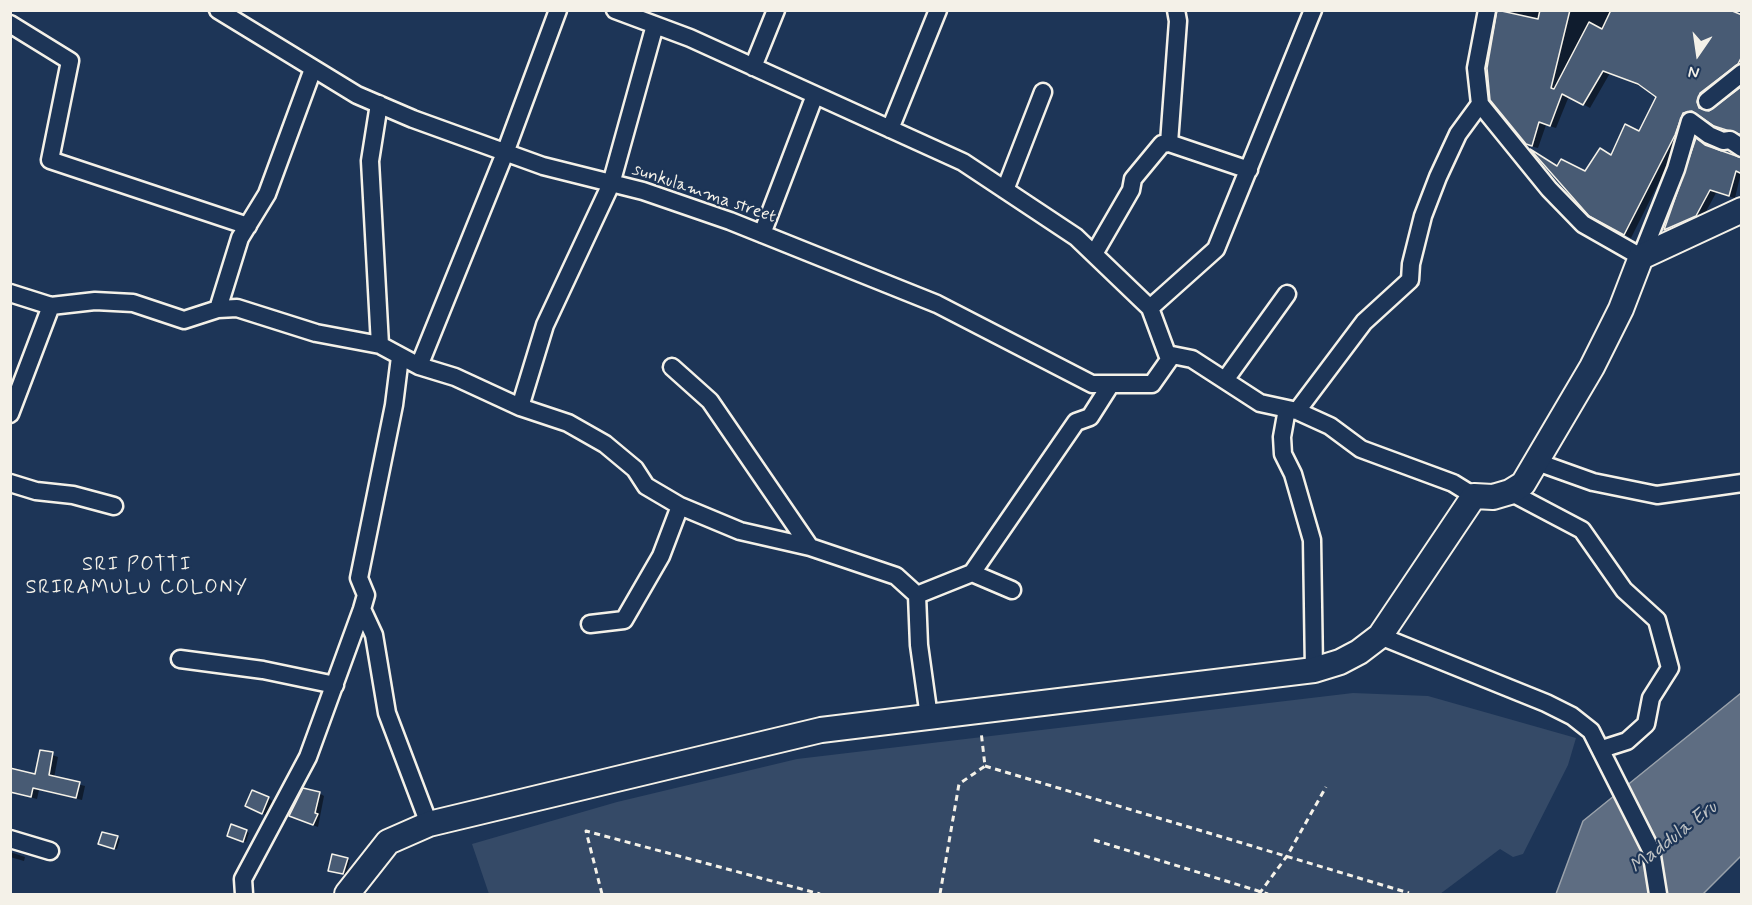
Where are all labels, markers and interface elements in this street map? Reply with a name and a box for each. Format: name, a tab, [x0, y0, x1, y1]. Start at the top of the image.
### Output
north arrow	[1668, 24, 1728, 84]
text: N	[1686, 61, 1701, 83]
street label: sunkulamma street	[629, 159, 779, 229]
district label: SRI POTTI SRIRAMULU COLONY	[28, 554, 246, 601]
water label: Maddula Eru	[1626, 796, 1722, 880]

